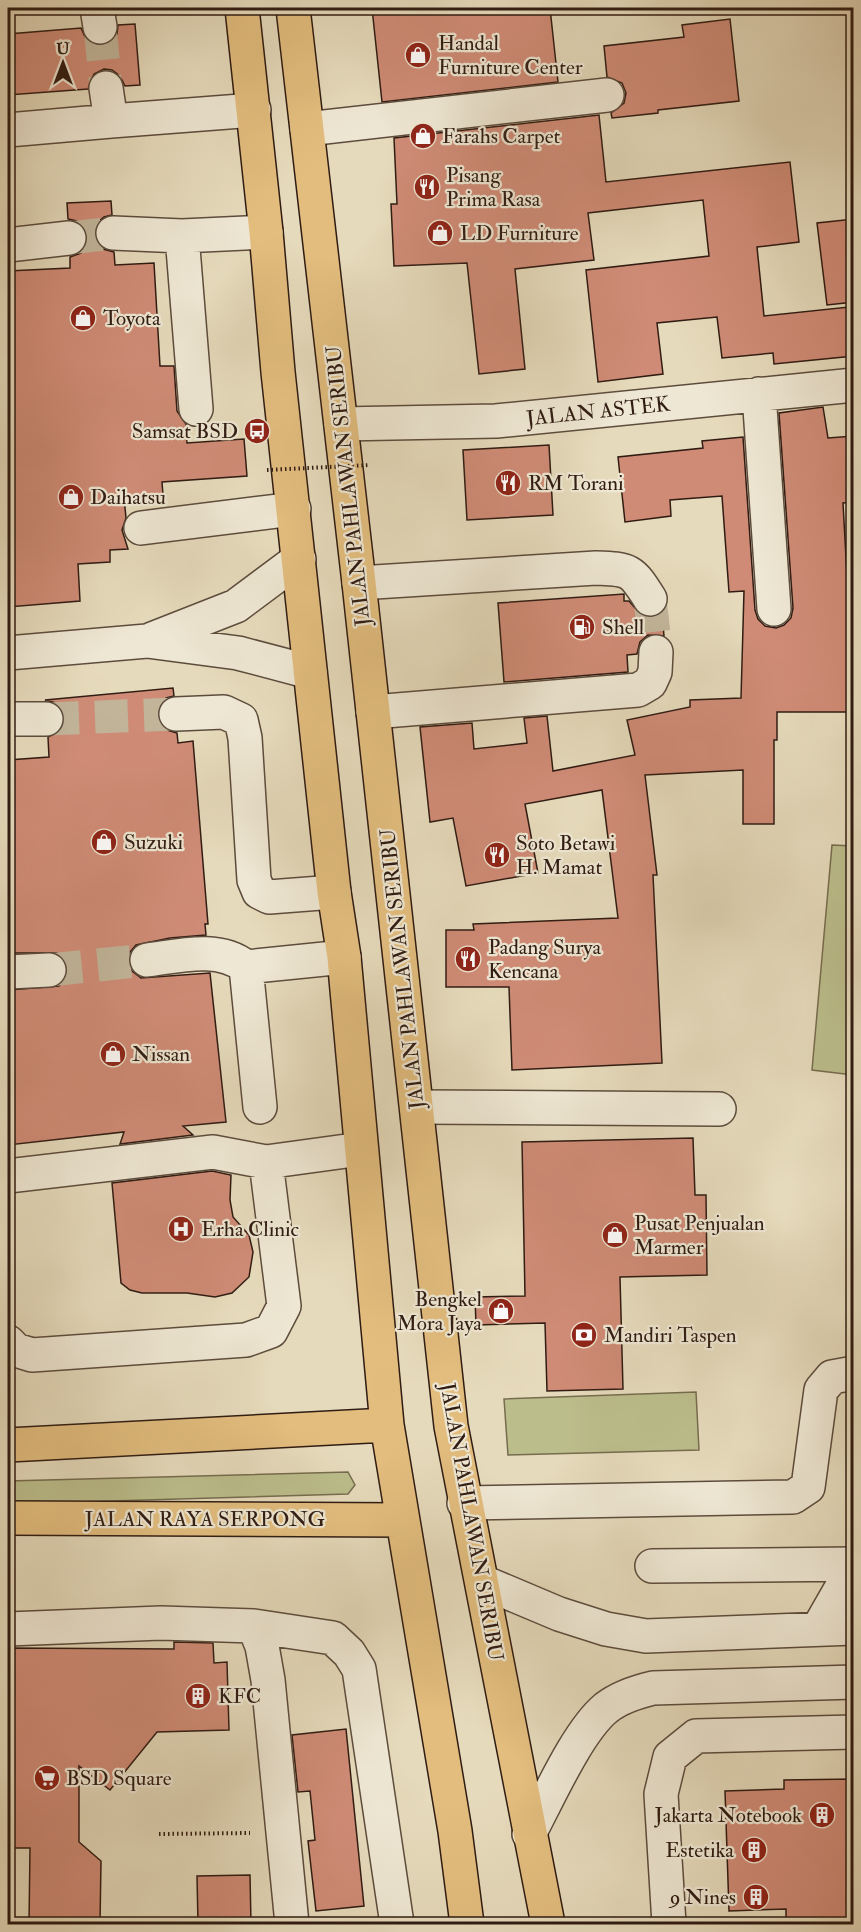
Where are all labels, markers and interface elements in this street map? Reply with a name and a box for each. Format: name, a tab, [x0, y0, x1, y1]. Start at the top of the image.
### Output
place label: Handal Furniture Center	[438, 30, 583, 81]
north arrow	[33, 33, 93, 93]
text: U	[56, 39, 70, 59]
shop icon: Handal Furniture Center	[403, 40, 433, 70]
shop icon: Farahs Carpet	[408, 121, 438, 151]
place label: Farahs Carpet	[442, 123, 560, 150]
place label: Pisang Prima Rasa	[446, 162, 541, 213]
restaurant icon: Pisang Prima Rasa	[412, 172, 442, 202]
shop icon: LD Furniture	[425, 218, 455, 248]
place label: LD Furniture	[460, 220, 579, 247]
shop icon: Toyota	[68, 303, 98, 333]
place label: Toyota	[103, 305, 161, 332]
street label: JALAN PAHLAWAN SERIBU	[320, 344, 377, 629]
street label: JALAN ASTEK	[524, 390, 672, 433]
bus stop icon: Samsat BSD	[242, 416, 272, 446]
place label: Samsat BSD	[132, 418, 238, 445]
restaurant icon: RM Torani	[493, 468, 523, 498]
place label: RM Torani	[528, 470, 624, 497]
shop icon: Daihatsu	[56, 482, 86, 512]
place label: Daihatsu	[90, 484, 166, 511]
fuel station icon: Shell	[567, 612, 597, 642]
place label: Shell	[602, 614, 645, 641]
shop icon: Suzuki	[89, 827, 119, 857]
street label: JALAN PAHLAWAN SERIBU	[374, 827, 431, 1112]
place label: Suzuki	[124, 829, 184, 856]
place label: Soto Betawi H. Mamat	[516, 830, 616, 881]
restaurant icon: Soto Betawi H. Mamat	[482, 840, 512, 870]
place label: Padang Surya Kencana	[488, 934, 601, 985]
restaurant icon: Padang Surya Kencana	[453, 944, 483, 974]
shop icon: Nissan	[98, 1039, 128, 1069]
place label: Nissan	[132, 1041, 190, 1068]
place label: Pusat Penjualan Marmer	[634, 1210, 765, 1261]
hospital icon: Erha Clinic	[166, 1214, 196, 1244]
place label: Erha Clinic	[201, 1216, 300, 1243]
shop icon: Pusat Penjualan Marmer	[600, 1220, 630, 1250]
place label: Bengkel Mora Jaya	[397, 1286, 483, 1337]
shop icon: Bengkel Mora Jaya	[486, 1296, 516, 1326]
bank icon: Mandiri Taspen	[569, 1320, 599, 1350]
place label: Mandiri Taspen	[604, 1322, 737, 1349]
street label: JALAN PAHLAWAN SERIBU	[434, 1380, 509, 1664]
street label: JALAN RAYA SERPONG	[84, 1506, 325, 1533]
building icon: KFC	[183, 1681, 213, 1711]
place label: KFC	[218, 1683, 261, 1710]
supermarket icon: BSD Square	[32, 1763, 62, 1793]
place label: BSD Square	[66, 1765, 172, 1792]
building icon: Jakarta Notebook	[807, 1800, 837, 1830]
place label: Jakarta Notebook	[654, 1802, 802, 1829]
building icon: Estetika	[739, 1835, 769, 1865]
place label: Estetika	[665, 1837, 734, 1864]
building icon: 9 Nines	[741, 1882, 771, 1912]
place label: 9 Nines	[668, 1884, 736, 1911]

